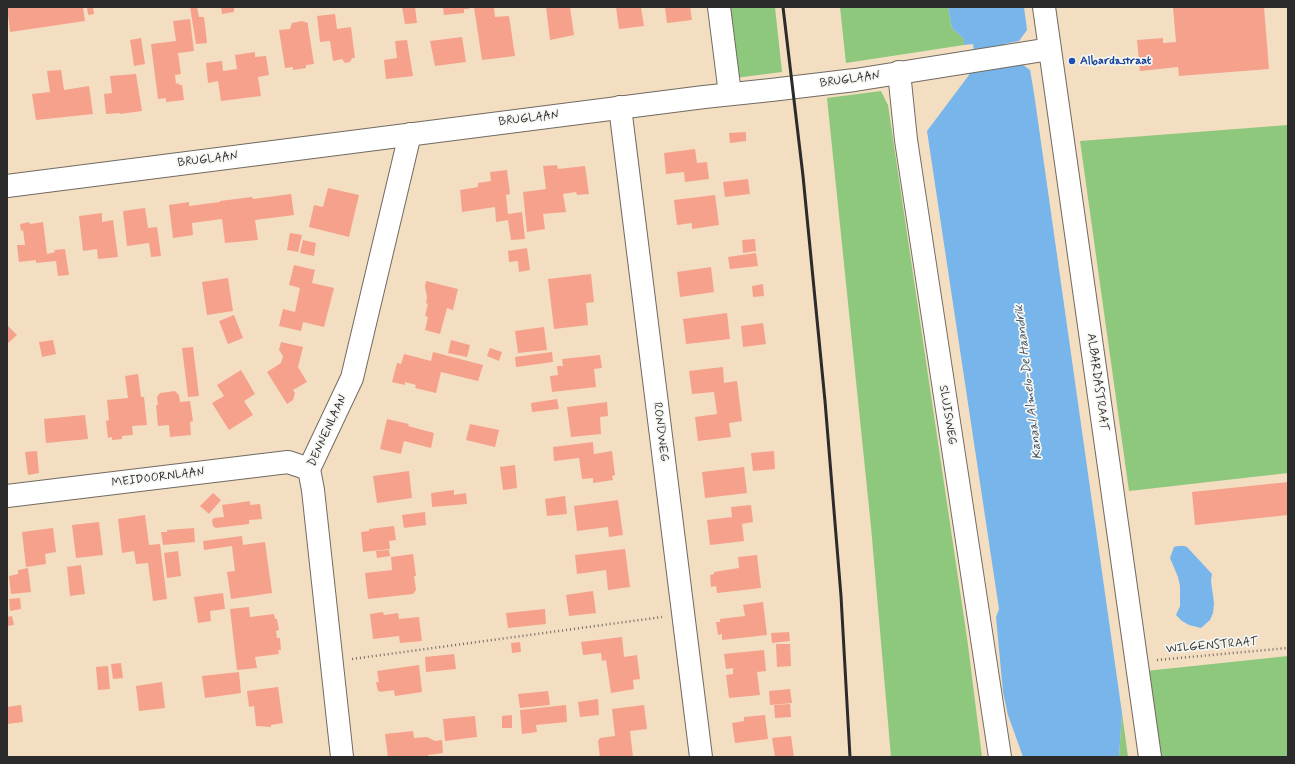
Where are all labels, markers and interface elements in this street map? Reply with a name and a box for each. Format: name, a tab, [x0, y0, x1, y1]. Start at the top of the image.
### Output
place label: Albardastraat	[1080, 54, 1151, 68]
marker: Albardastraat	[1067, 56, 1077, 66]
street label: BRUGLAAN	[819, 69, 881, 91]
street label: BRUGLAAN	[498, 108, 560, 130]
street label: BRUGLAAN	[177, 149, 239, 171]
water label: Kanaal Almelo-De Haandrik	[1012, 304, 1046, 460]
street label: ALBARDASTRAAT	[1083, 332, 1111, 432]
street label: SLUISWEG	[935, 384, 959, 446]
street label: DENNENLAAN	[305, 393, 351, 469]
street label: RONDWEG	[649, 402, 671, 462]
street label: MEIDOORNLAAN	[111, 465, 205, 491]
street label: WILGENSTRAAT	[1165, 635, 1259, 657]

